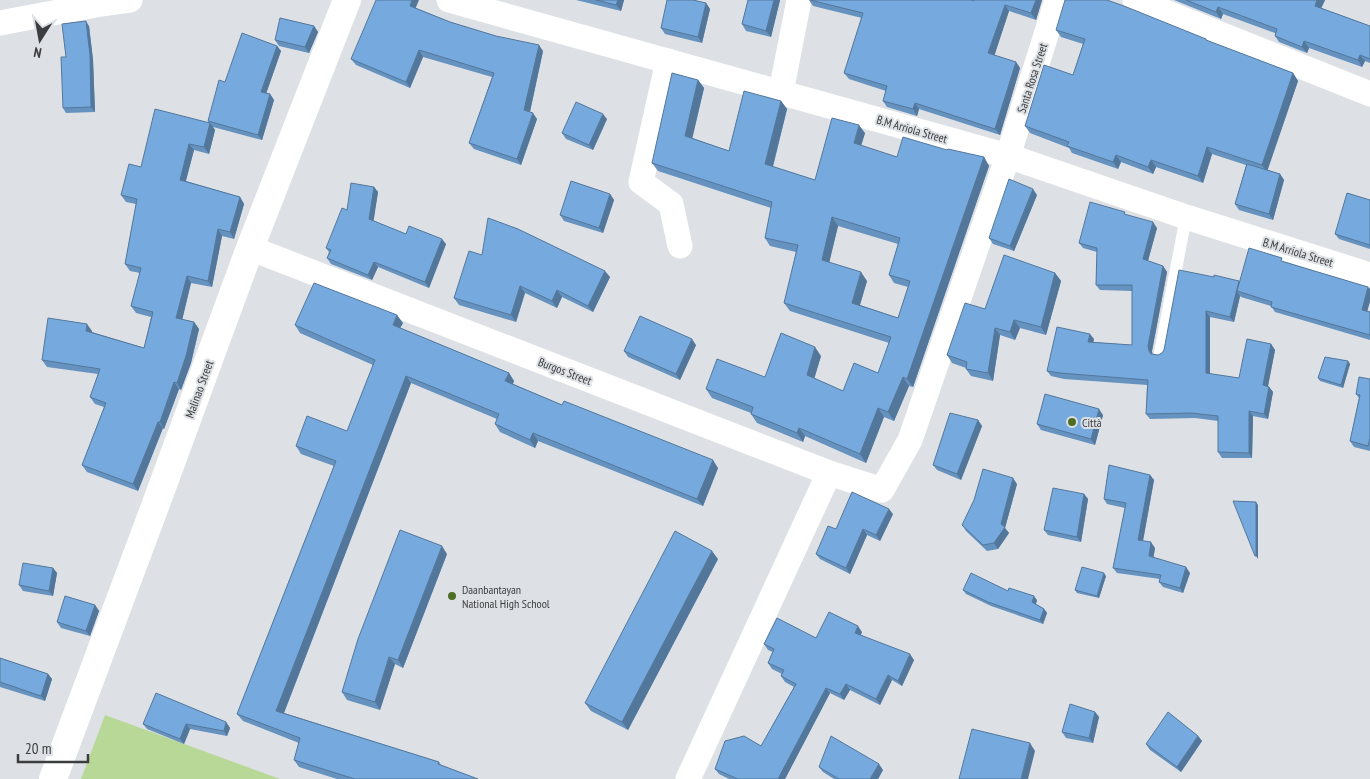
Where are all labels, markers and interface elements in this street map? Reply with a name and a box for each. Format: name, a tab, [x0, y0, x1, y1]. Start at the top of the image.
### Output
north arrow	[15, 15, 65, 65]
street label: Santa Rosa Street	[1014, 41, 1051, 115]
text: N	[32, 43, 43, 62]
street label: B.M Arriola Street	[875, 112, 950, 146]
street label: B.M Arriola Street	[1261, 234, 1336, 270]
street label: Burgos Street	[536, 354, 594, 388]
street label: Malinao Street	[182, 357, 217, 420]
place label: Città	[1082, 415, 1102, 430]
marker: Città	[1066, 416, 1078, 428]
place label: Daanbantayan National High School	[462, 582, 550, 611]
marker: Daanbantayan National High School	[446, 590, 458, 602]
scale bar	[18, 732, 88, 764]
text: 20 m	[25, 739, 51, 758]

